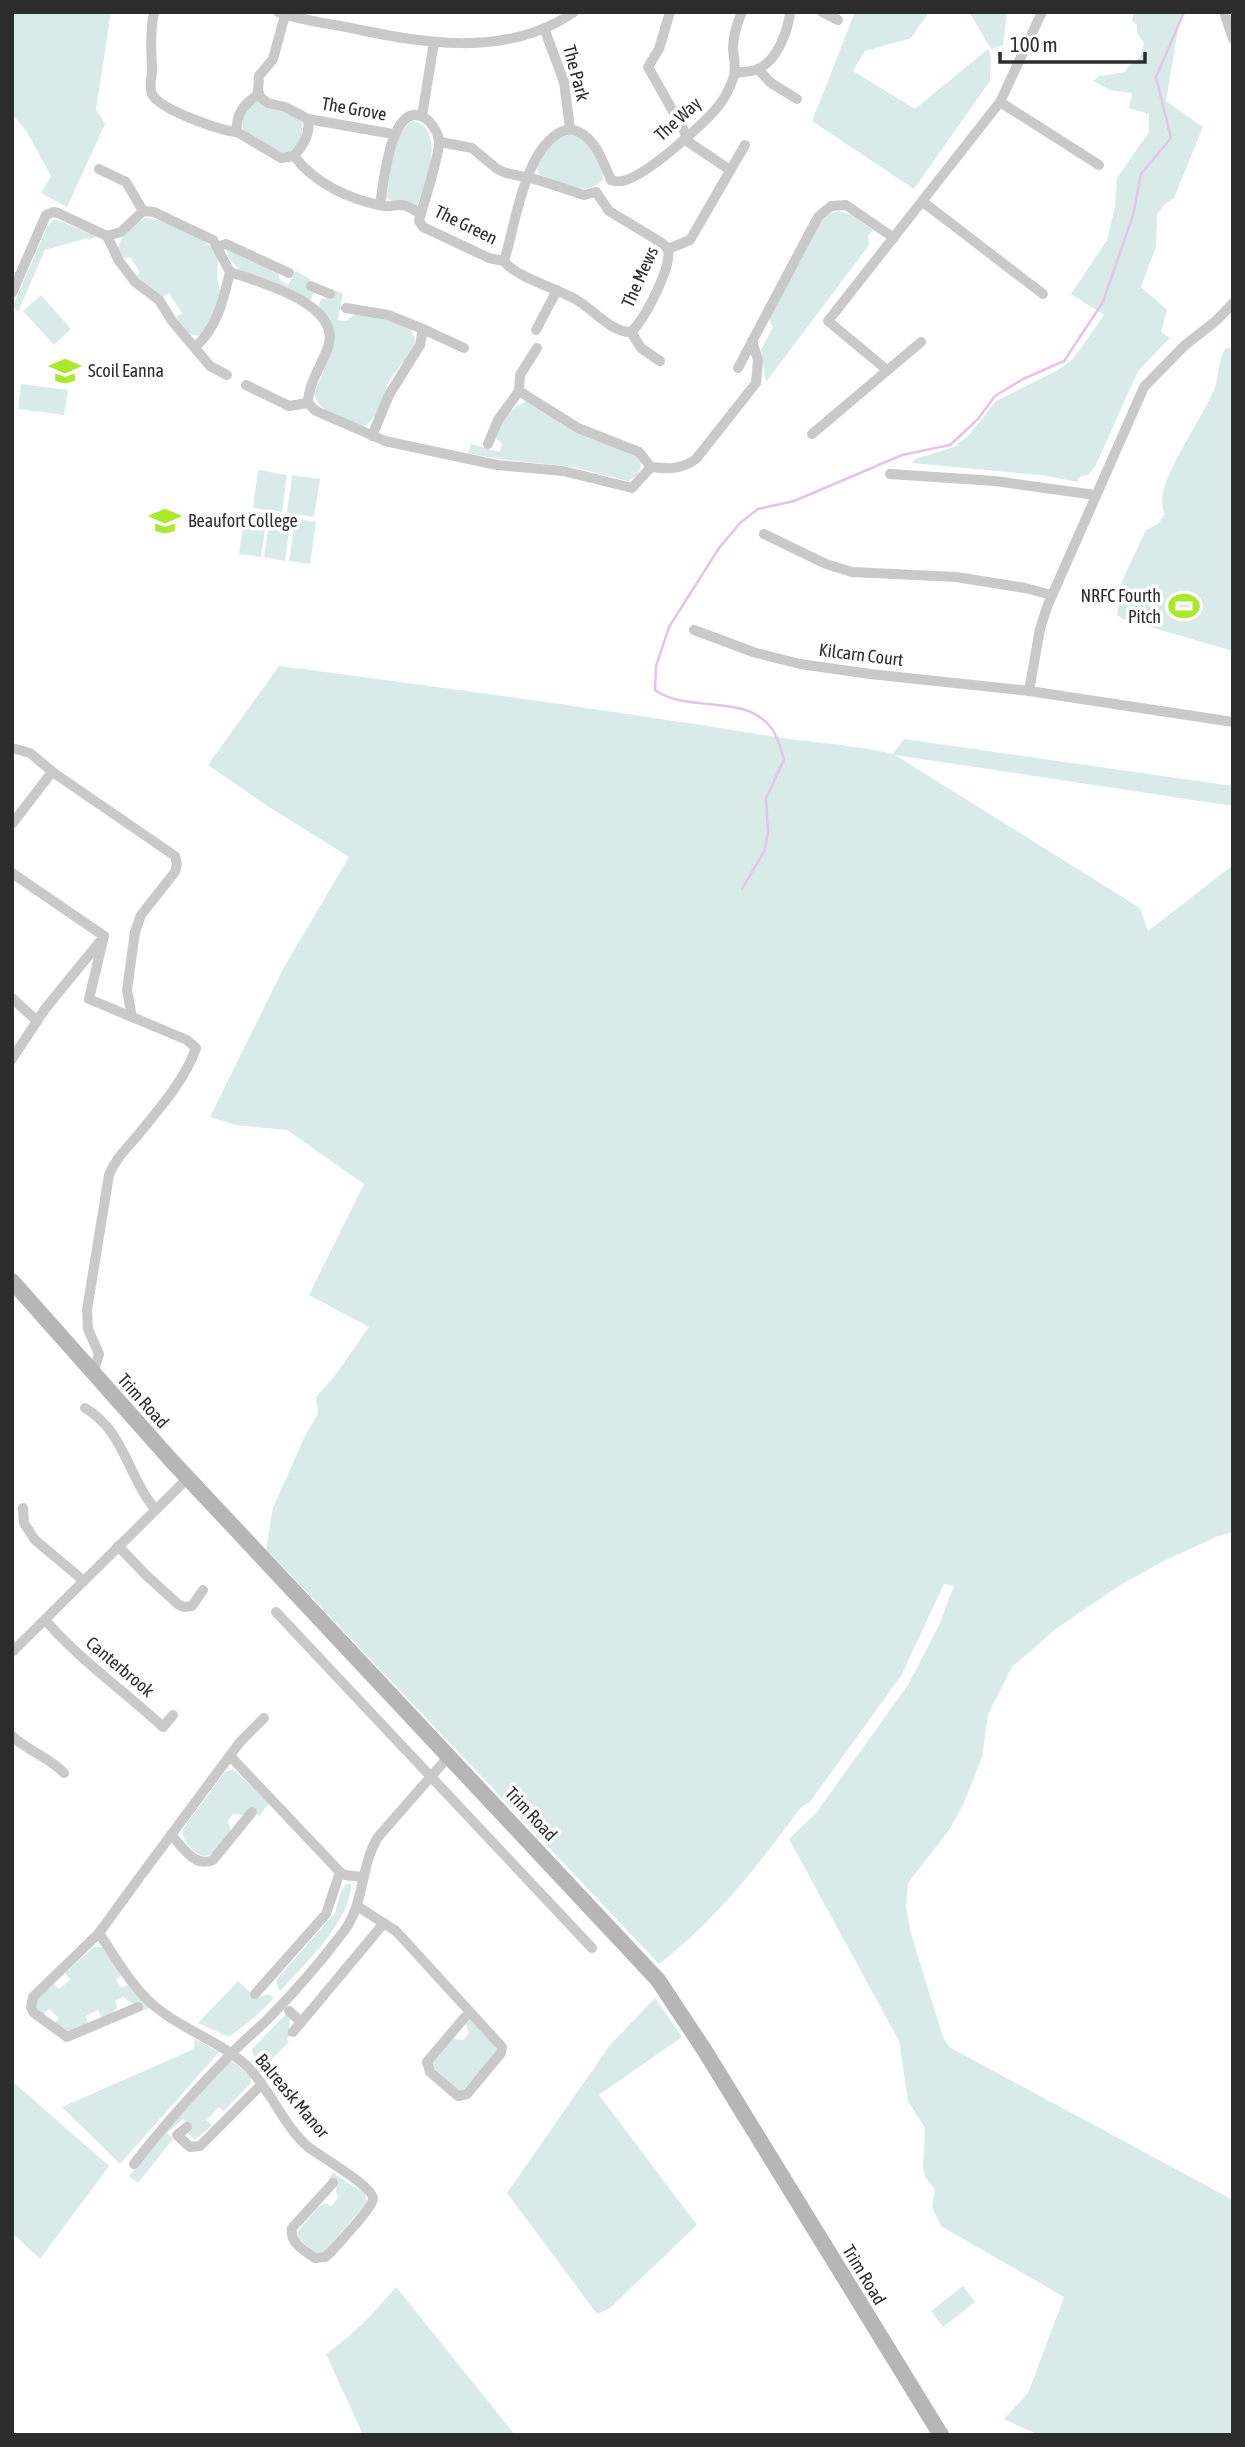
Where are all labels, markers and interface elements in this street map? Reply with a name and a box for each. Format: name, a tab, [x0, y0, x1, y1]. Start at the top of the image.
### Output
scale bar	[1000, 21, 1145, 65]
text: 100 m	[1010, 32, 1058, 56]
street label: The Park	[559, 43, 594, 103]
street label: The Grove	[320, 92, 388, 125]
street label: The Way	[650, 92, 705, 145]
street label: The Green	[432, 200, 501, 249]
street label: The Mews	[617, 243, 662, 310]
school or university icon: Scoil Eanna	[48, 354, 82, 388]
place label: Scoil Eanna	[88, 360, 164, 381]
school or university icon: Beaufort College	[148, 504, 182, 538]
place label: Beaufort College	[188, 510, 298, 531]
place label: NRFC Fourth Pitch	[1080, 585, 1161, 627]
sports icon: NRFC Fourth Pitch	[1167, 589, 1201, 623]
street label: Kilcarn Court	[818, 639, 904, 670]
street label: Trim Road	[113, 1369, 173, 1432]
street label: Canterbrook	[82, 1632, 159, 1701]
street label: Trim Road	[501, 1782, 562, 1845]
street label: Balreask Manor	[251, 2049, 334, 2142]
street label: Trim Road	[838, 2241, 890, 2308]

